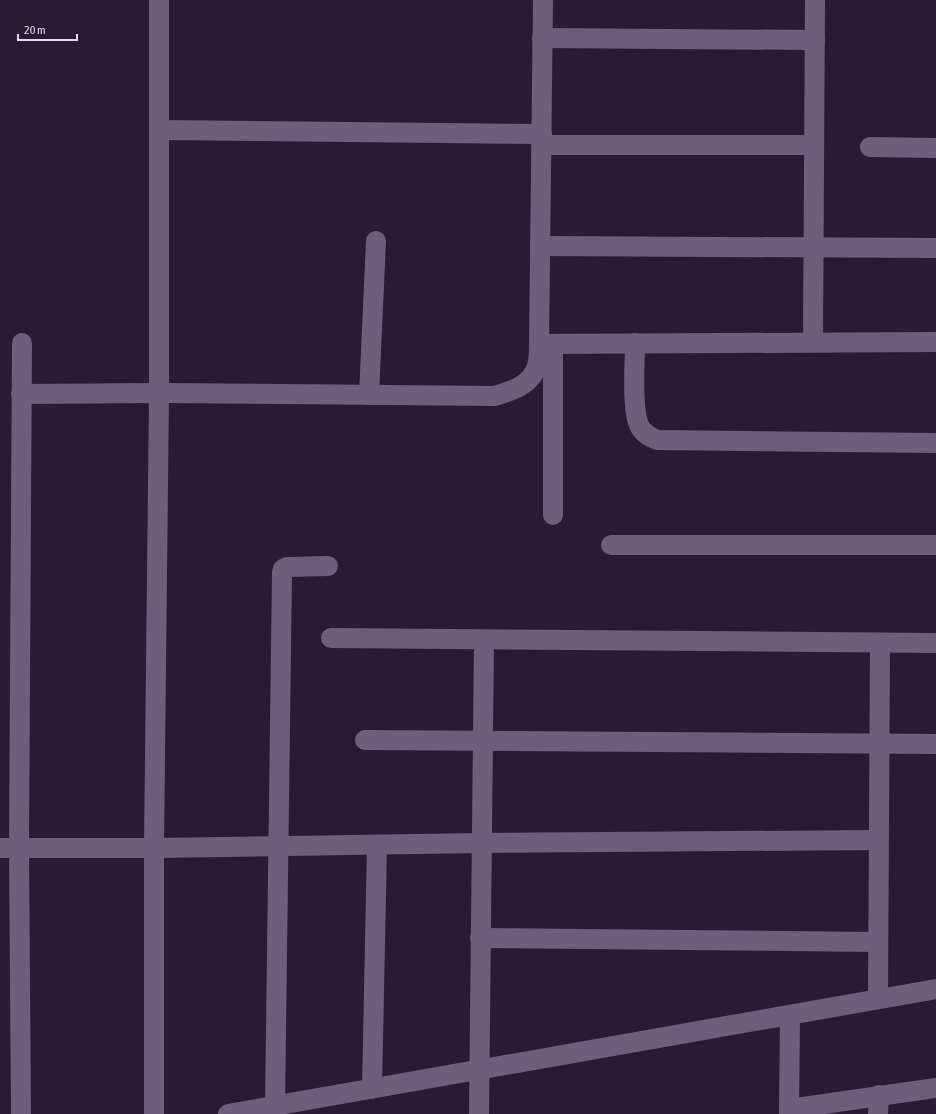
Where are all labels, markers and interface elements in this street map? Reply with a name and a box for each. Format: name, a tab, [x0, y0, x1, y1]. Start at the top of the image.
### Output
scale bar	[18, 16, 77, 42]
text: 20 m	[24, 23, 46, 37]

